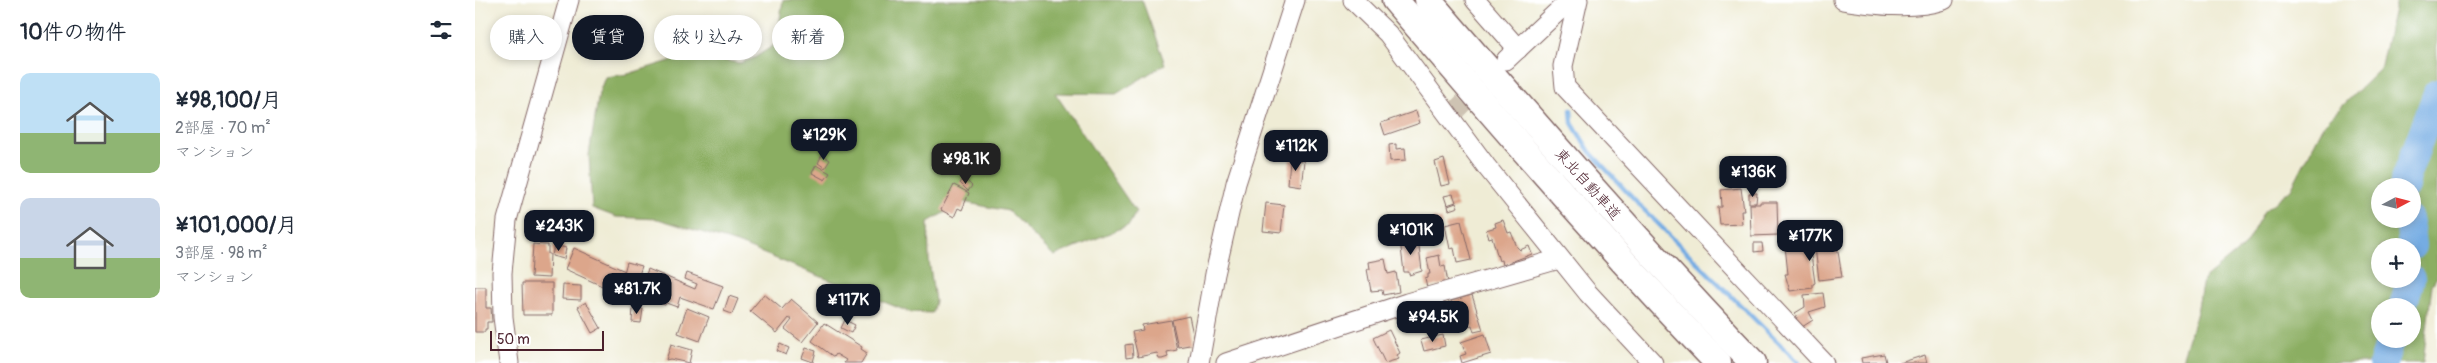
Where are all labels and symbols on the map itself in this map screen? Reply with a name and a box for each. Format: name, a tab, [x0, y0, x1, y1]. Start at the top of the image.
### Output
pin: ¥129K	[789, 119, 859, 161]
pin: ¥112K	[1261, 130, 1331, 172]
pin: ¥98.1K	[925, 142, 1007, 185]
street label: 東北自動車道	[1550, 145, 1625, 224]
pin: ¥136K	[1718, 156, 1788, 198]
north arrow	[2371, 178, 2421, 228]
pin: ¥243K	[524, 210, 594, 252]
pin: ¥101K	[1376, 214, 1446, 256]
pin: ¥177K	[1775, 220, 1845, 262]
pin: ¥81.7K	[596, 272, 678, 315]
pin: ¥117K	[813, 284, 883, 326]
pin: ¥94.5K	[1392, 300, 1474, 343]
scale bar	[490, 328, 604, 351]

